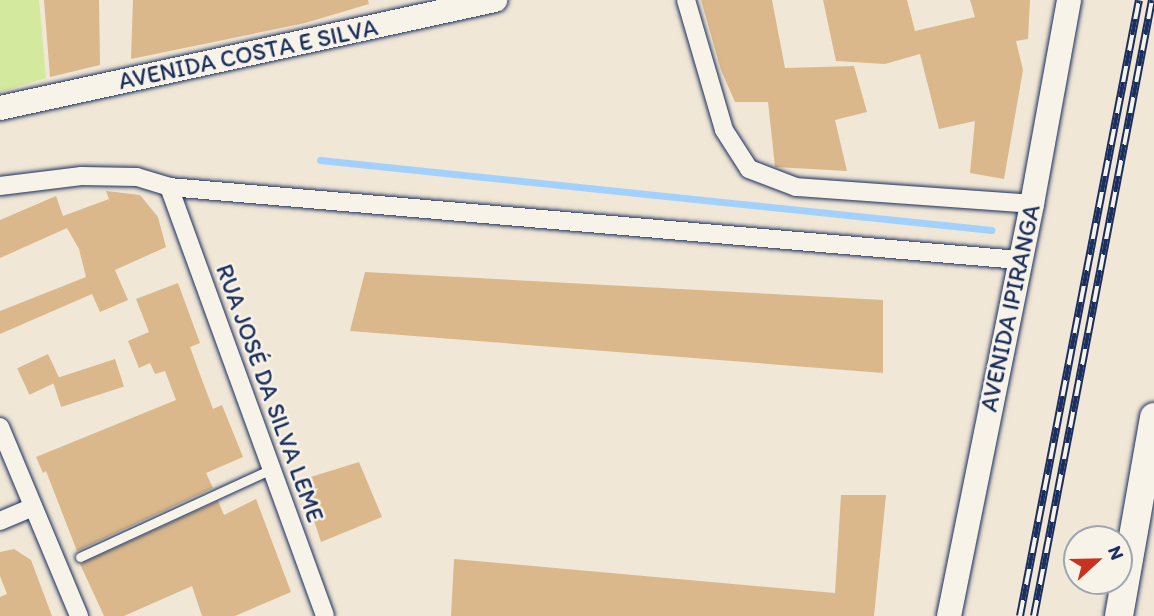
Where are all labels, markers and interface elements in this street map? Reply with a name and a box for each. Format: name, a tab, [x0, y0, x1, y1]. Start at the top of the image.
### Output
street label: AVENIDA COSTA E SILVA	[114, 12, 382, 96]
street label: AVENIDA IPIRANGA	[974, 202, 1046, 414]
street label: RUA JOSÉ DA SILVA LEME	[209, 258, 331, 528]
north arrow	[1063, 525, 1133, 595]
text: N	[1103, 542, 1129, 563]

